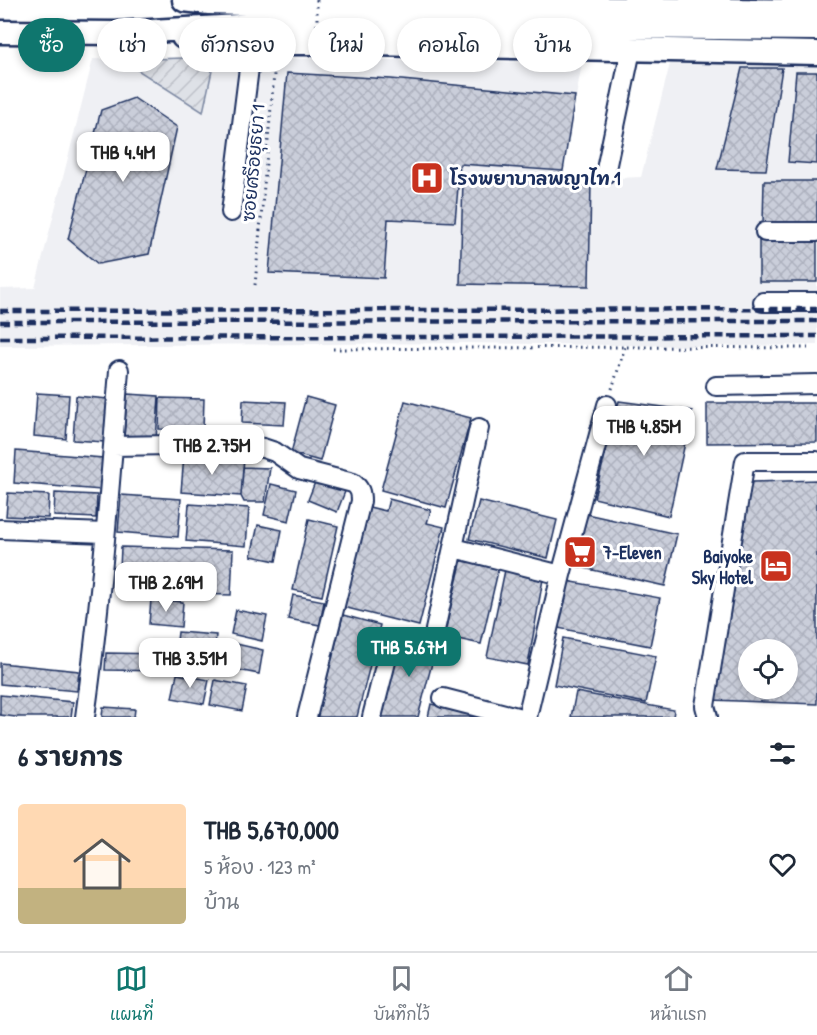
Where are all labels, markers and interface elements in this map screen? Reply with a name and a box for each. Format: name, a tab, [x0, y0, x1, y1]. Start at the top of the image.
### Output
chip: ซื้อ	[18, 18, 85, 72]
chip: เช่า	[97, 18, 167, 72]
chip: ตัวกรอง	[179, 18, 296, 72]
chip: ใหม่	[308, 18, 385, 72]
chip: คอนโด	[397, 18, 501, 72]
chip: บ้าน	[513, 18, 592, 72]
street label: ซอยศรีอยุธยา 1	[235, 103, 273, 223]
pin: THB 4.4M	[61, 132, 185, 183]
text: THB 4.4M	[91, 138, 155, 165]
hospital icon: โรงพยาบาลพญาไท 1	[409, 160, 445, 196]
place label: โรงพยาบาลพญาไท 1	[449, 166, 621, 191]
pin: THB 4.85M	[575, 406, 713, 457]
text: THB 4.85M	[607, 412, 681, 439]
pin: THB 2.75M	[143, 425, 281, 476]
text: THB 2.75M	[173, 431, 251, 458]
supermarket icon: 7-Eleven	[562, 534, 598, 570]
place label: 7-Eleven	[602, 540, 662, 565]
place label: Baiyoke Sky Hotel	[692, 544, 754, 591]
hotel icon: Baiyoke Sky Hotel	[758, 548, 794, 584]
pin: THB 2.69M	[97, 562, 235, 613]
text: THB 2.69M	[129, 568, 203, 595]
pin: THB 5.67M	[340, 627, 478, 678]
text: THB 5.67M	[371, 633, 447, 660]
pin: THB 3.51M	[121, 638, 259, 689]
map controls	[738, 639, 798, 699]
button: locate	[738, 639, 798, 699]
text: THB 3.51M	[153, 644, 227, 671]
icon: filters	[766, 737, 799, 770]
text: 6 รายการ	[18, 739, 123, 774]
text: THB 5,670,000	[204, 812, 339, 847]
icon: home	[66, 828, 138, 900]
icon: heart	[766, 848, 799, 881]
text: 5 ห้อง · 123 m²	[204, 853, 316, 880]
text: บ้าน	[204, 888, 239, 915]
tab: แผนที่	[110, 962, 153, 1026]
tab: บันทึกไว้	[373, 962, 430, 1026]
tab: หน้าแรก	[650, 962, 707, 1026]

